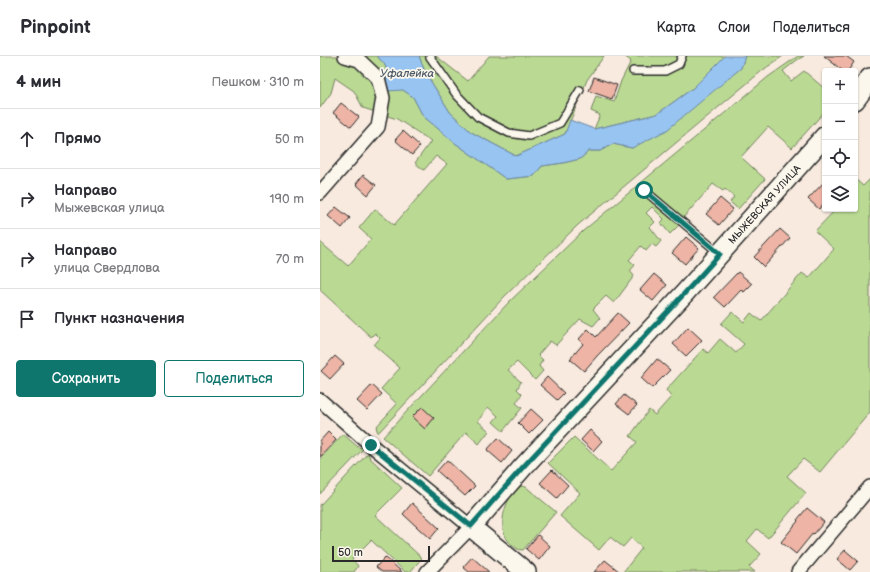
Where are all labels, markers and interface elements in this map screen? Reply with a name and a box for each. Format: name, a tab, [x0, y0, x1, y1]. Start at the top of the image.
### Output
text: Pinpoint	[20, 16, 91, 39]
text: Карта	[656, 19, 696, 36]
text: Слои	[718, 19, 750, 36]
text: Поделиться	[772, 19, 850, 36]
water label: Уфалейка	[380, 67, 434, 80]
map controls	[822, 68, 858, 212]
button: +	[822, 68, 858, 104]
text: 4 мин	[16, 72, 61, 92]
text: Пешком · 310 m	[212, 74, 304, 90]
button: −	[822, 104, 858, 140]
icon: ahead	[16, 128, 38, 150]
text: Прямо	[54, 129, 101, 148]
text: 50 m	[275, 131, 304, 147]
button: locate	[822, 140, 858, 176]
street label: МЫЖЕВСКАЯ УЛИЦА	[726, 162, 804, 247]
button: layers	[822, 176, 858, 212]
text: Направо	[54, 181, 117, 200]
route start	[635, 181, 653, 199]
icon: right	[16, 188, 38, 210]
text: 190 m	[270, 191, 304, 207]
text: Мыжевская улица	[54, 200, 165, 216]
text: Направо	[54, 241, 117, 260]
icon: right	[16, 248, 38, 270]
text: 70 m	[276, 251, 304, 267]
text: улица Свердлова	[54, 260, 160, 276]
icon: arrive	[16, 308, 38, 330]
text: Пункт назначения	[54, 309, 185, 328]
button: Сохранить	[16, 360, 156, 397]
button: Поделиться	[164, 360, 304, 397]
route end	[362, 436, 380, 454]
scale bar	[332, 544, 430, 563]
text: 50 m	[338, 546, 363, 559]

